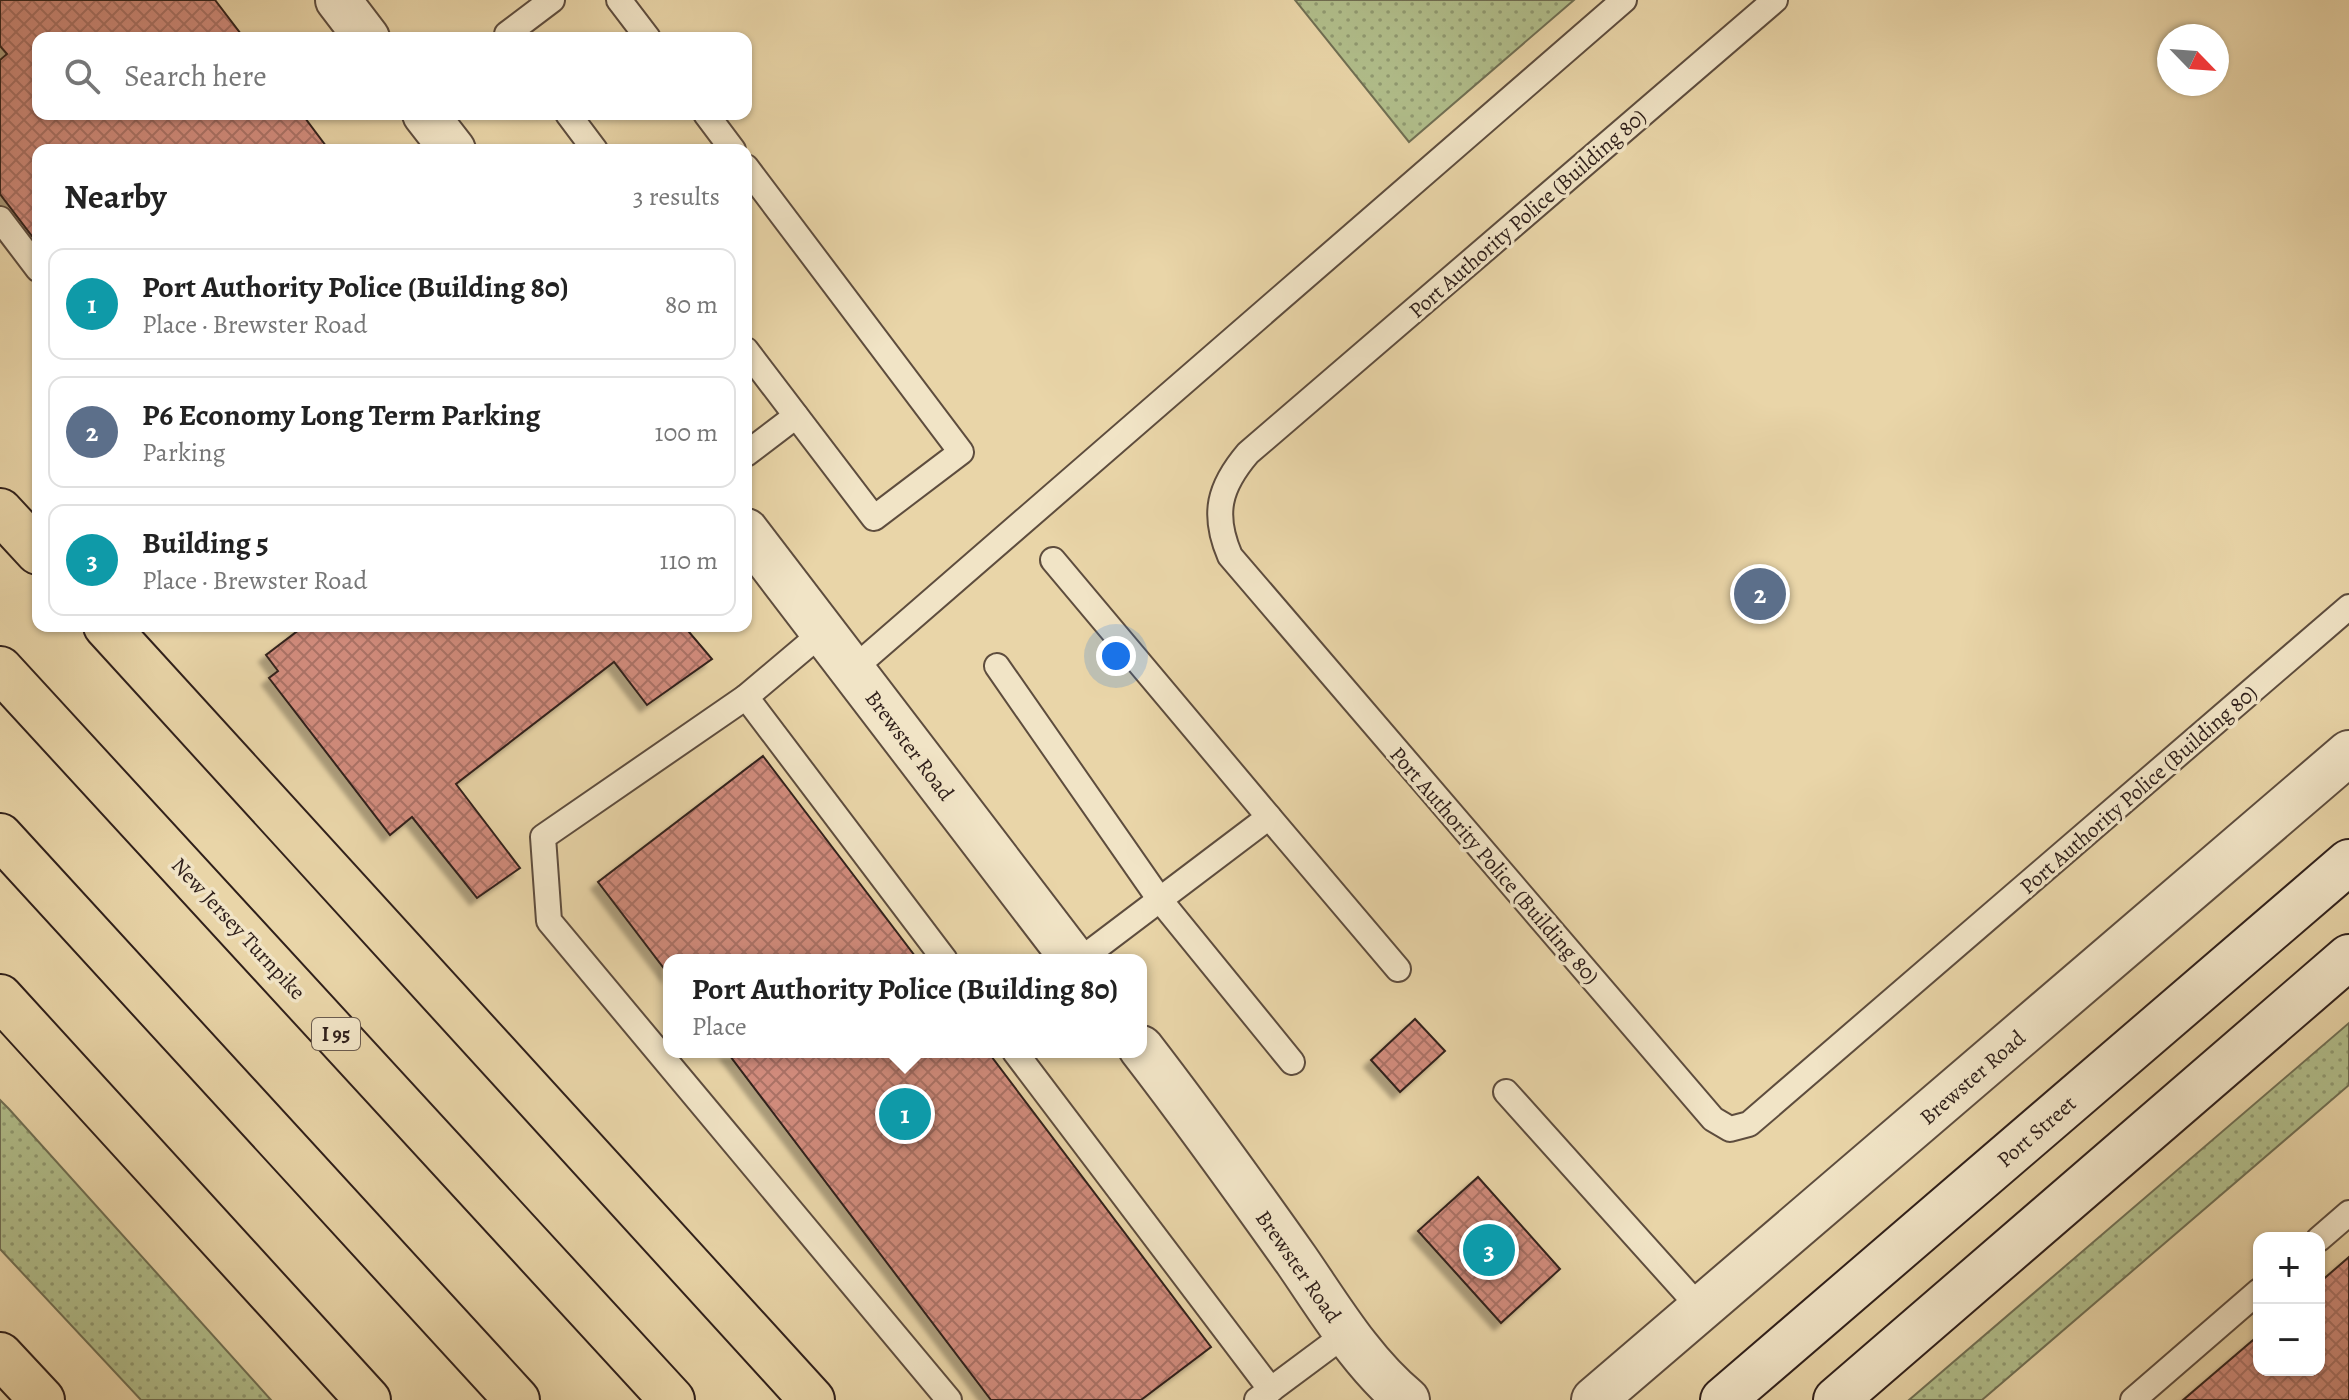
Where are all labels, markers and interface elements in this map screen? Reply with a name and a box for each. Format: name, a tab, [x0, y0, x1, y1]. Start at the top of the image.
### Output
north arrow	[2157, 24, 2229, 96]
search box	[32, 32, 752, 120]
icon: search	[60, 54, 104, 98]
text: Search here	[124, 56, 267, 96]
street label: Port Authority Police (Building 80)	[1402, 102, 1653, 325]
text: Nearby	[64, 173, 167, 220]
text: 3 results	[633, 179, 720, 214]
text: Port Authority Police (Building 80)	[142, 267, 569, 307]
text: 1	[87, 287, 97, 322]
text: 80 m	[665, 287, 718, 322]
text: Place · Brewster Road	[142, 307, 367, 342]
text: P6 Economy Long Term Parking	[142, 395, 541, 435]
text: 2	[86, 415, 98, 450]
text: 100 m	[655, 415, 718, 450]
text: Parking	[142, 435, 225, 470]
text: Building 5	[142, 523, 269, 563]
text: 3	[86, 543, 98, 578]
text: 110 m	[660, 543, 718, 578]
text: Place · Brewster Road	[142, 563, 367, 598]
pin: 2	[1734, 564, 1786, 624]
your location	[1096, 636, 1136, 676]
street label: Port Authority Police (Building 80)	[2013, 678, 2264, 901]
street label: Brewster Road	[858, 684, 961, 807]
street label: Port Authority Police (Building 80)	[1383, 740, 1606, 991]
street label: New Jersey Turnpike	[164, 851, 312, 1006]
popup	[663, 954, 1147, 1058]
text: Port Authority Police (Building 80)	[692, 969, 1118, 1009]
text: Place	[692, 1009, 747, 1044]
road number: I 95	[312, 1018, 360, 1050]
street label: Brewster Road	[1913, 1023, 2032, 1132]
pin: 1	[879, 1084, 931, 1144]
street label: Port Street	[1991, 1089, 2083, 1175]
street label: Brewster Road	[1248, 1204, 1348, 1329]
pin: 3	[1463, 1220, 1515, 1280]
map controls	[2253, 1232, 2325, 1376]
button: +	[2253, 1232, 2325, 1304]
button: −	[2253, 1304, 2325, 1376]

